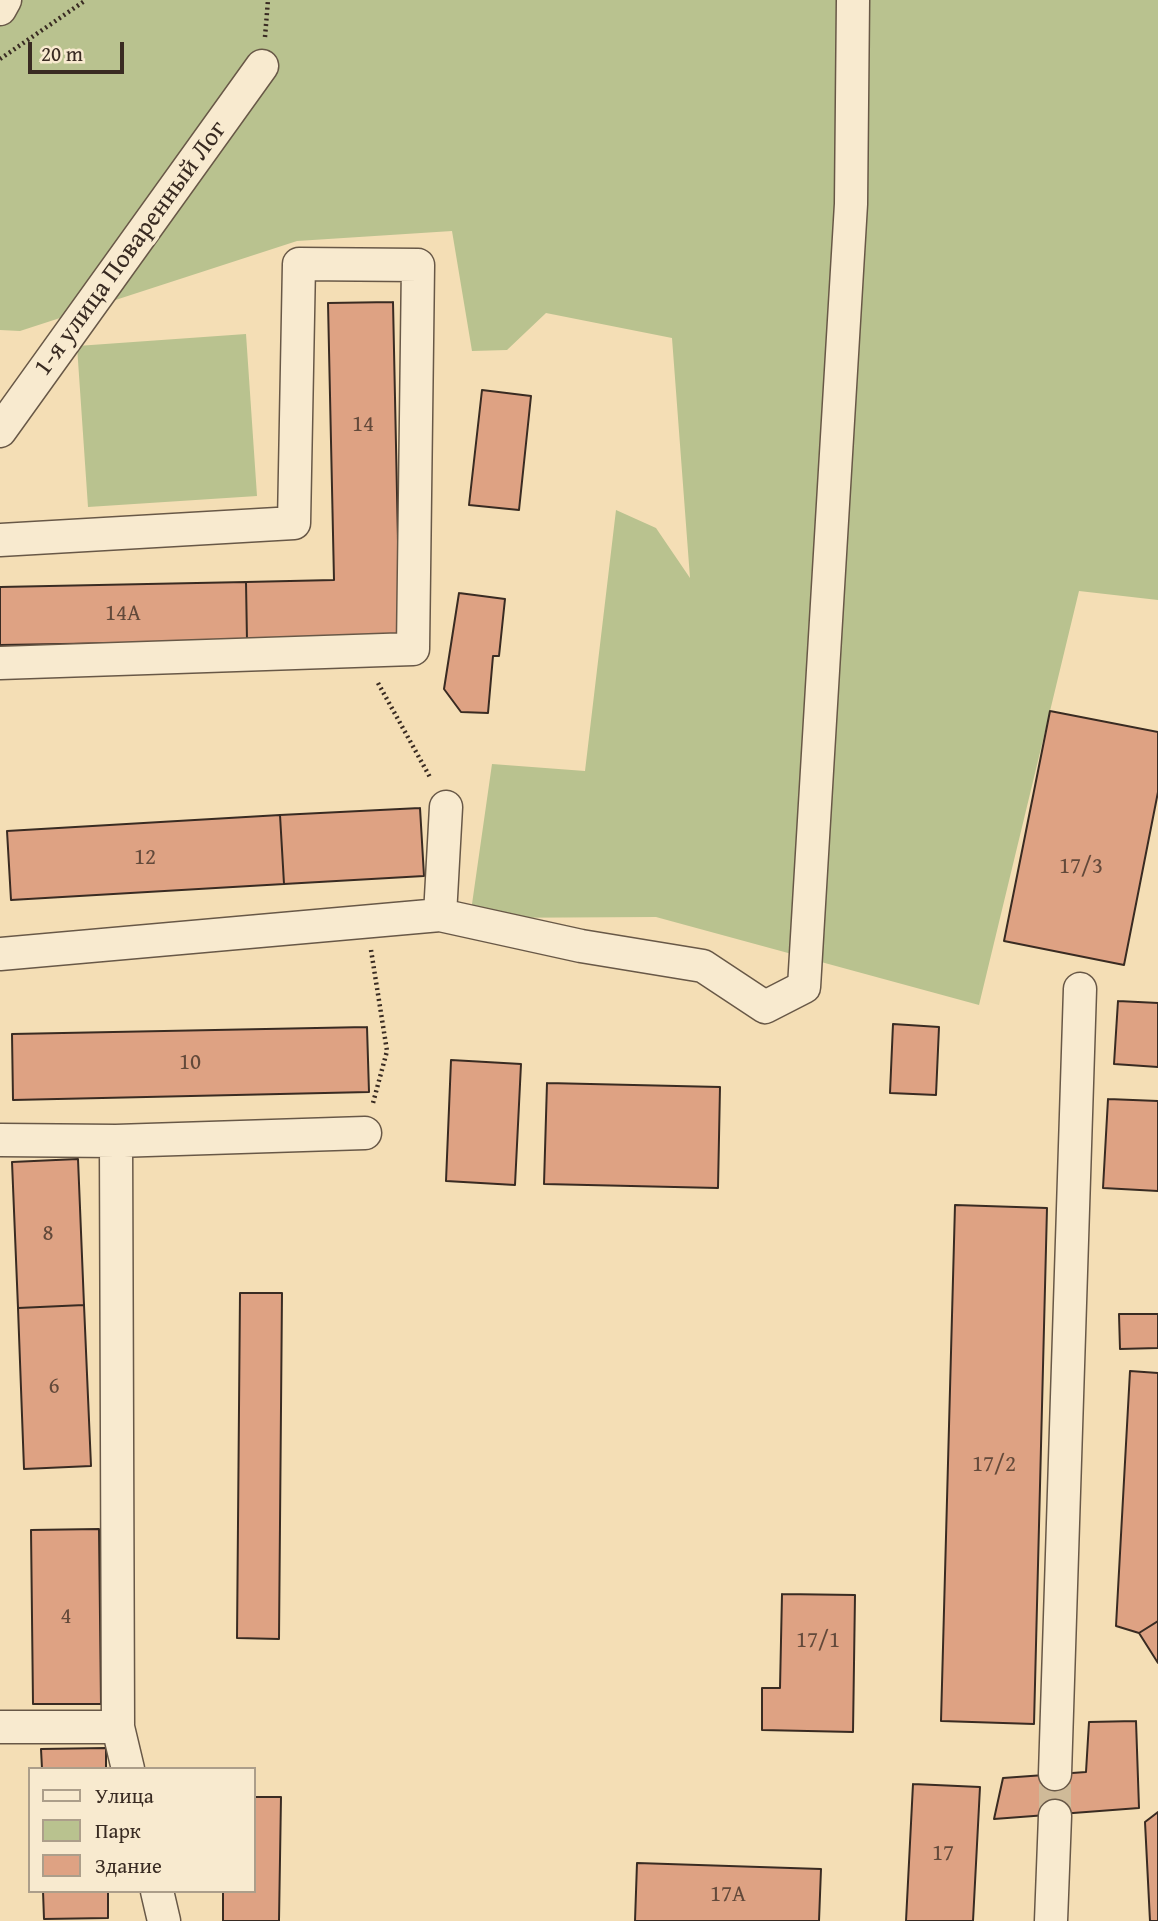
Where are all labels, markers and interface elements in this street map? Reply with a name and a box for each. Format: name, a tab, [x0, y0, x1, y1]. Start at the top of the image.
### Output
scale bar	[32, 28, 128, 72]
text: 20 m	[41, 38, 83, 69]
street label: 1-я улица Поваренный Лог	[28, 115, 234, 383]
house number: 14	[352, 411, 374, 439]
house number: 14А	[105, 600, 141, 628]
house number: 12	[134, 844, 156, 872]
house number: 17/3	[1059, 853, 1103, 881]
house number: 10	[179, 1049, 201, 1077]
house number: 8	[42, 1220, 54, 1248]
house number: 6	[48, 1373, 60, 1401]
house number: 17/2	[972, 1451, 1016, 1479]
house number: 4	[60, 1603, 72, 1631]
house number: 17/1	[796, 1627, 840, 1655]
legend	[28, 1767, 256, 1893]
text: Улица	[95, 1780, 154, 1811]
text: Парк	[95, 1815, 141, 1846]
house number: 17	[932, 1840, 954, 1868]
text: Здание	[95, 1850, 162, 1881]
house number: 17А	[710, 1881, 746, 1909]

